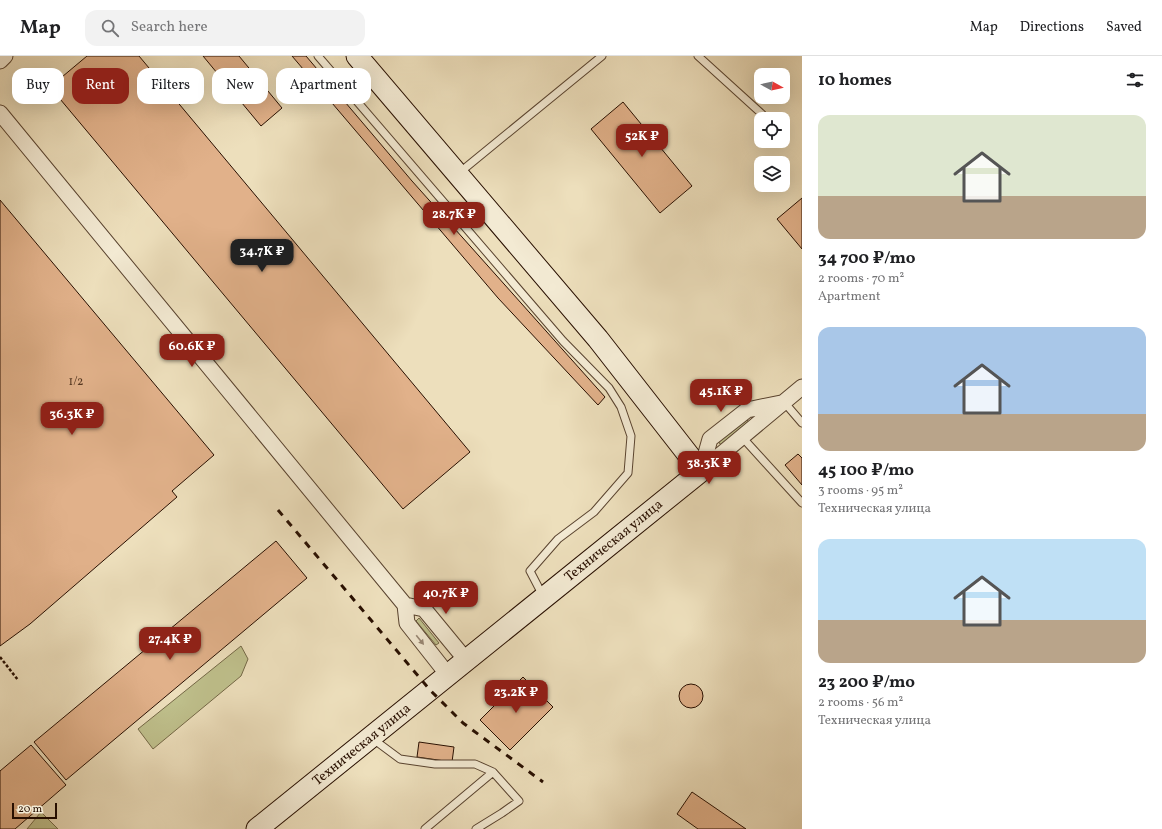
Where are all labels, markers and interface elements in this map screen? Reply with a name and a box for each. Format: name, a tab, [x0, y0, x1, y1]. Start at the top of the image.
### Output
search box	[85, 10, 365, 46]
text: Map	[20, 15, 61, 41]
icon: search	[99, 17, 121, 39]
text: Search here	[131, 17, 208, 38]
text: Map	[970, 18, 998, 37]
text: Directions	[1020, 18, 1084, 37]
text: Saved	[1106, 18, 1142, 37]
chip: Buy	[12, 68, 64, 104]
chip: Rent	[72, 68, 129, 104]
chip: Filters	[137, 68, 204, 104]
chip: New	[212, 68, 268, 104]
chip: Apartment	[276, 68, 371, 104]
north arrow	[754, 68, 790, 104]
map controls	[754, 68, 790, 192]
text: 10 homes	[818, 69, 892, 92]
icon: filters	[1124, 69, 1146, 91]
button: locate	[754, 112, 790, 148]
pin: 52K ₽	[614, 124, 670, 158]
text: 52K ₽	[625, 128, 659, 146]
icon: home	[946, 141, 1018, 213]
button: layers	[754, 156, 790, 192]
pin: 28.7K ₽	[417, 202, 491, 236]
text: 28.7K ₽	[432, 206, 476, 224]
pin: 34.7K ₽	[225, 239, 299, 273]
text: 34.7K ₽	[240, 243, 284, 261]
text: 34 700 ₽/mo	[818, 247, 915, 270]
text: 2 rooms · 70 m²	[818, 270, 904, 288]
text: Apartment	[818, 288, 881, 306]
pin: 60.6K ₽	[155, 334, 229, 368]
text: 60.6K ₽	[169, 338, 215, 356]
icon: home	[946, 353, 1018, 425]
house number: 1/2	[69, 374, 83, 390]
pin: 45.1K ₽	[684, 379, 758, 413]
text: 45.1K ₽	[699, 383, 743, 401]
pin: 36.3K ₽	[35, 402, 109, 436]
text: 36.3K ₽	[50, 406, 94, 424]
pin: 38.3K ₽	[672, 451, 746, 485]
text: 38.3K ₽	[687, 455, 731, 473]
text: 45 100 ₽/mo	[818, 459, 914, 482]
text: 3 rooms · 95 m²	[818, 482, 903, 500]
street label: Техническая улица	[561, 495, 667, 587]
text: Техническая улица	[818, 500, 931, 518]
icon: home	[946, 565, 1018, 637]
pin: 40.7K ₽	[409, 581, 483, 615]
text: 40.7K ₽	[423, 585, 469, 603]
pin: 27.4K ₽	[133, 627, 207, 661]
text: 27.4K ₽	[148, 631, 192, 649]
one-way arrow	[415, 634, 424, 645]
text: 23 200 ₽/mo	[818, 671, 915, 694]
pin: 23.2K ₽	[479, 680, 553, 714]
text: 23.2K ₽	[494, 684, 538, 702]
text: 2 rooms · 56 m²	[818, 694, 903, 712]
street label: Техническая улица	[309, 699, 415, 791]
text: Техническая улица	[818, 712, 931, 730]
scale bar	[12, 801, 57, 820]
text: 20 m	[18, 802, 42, 817]

